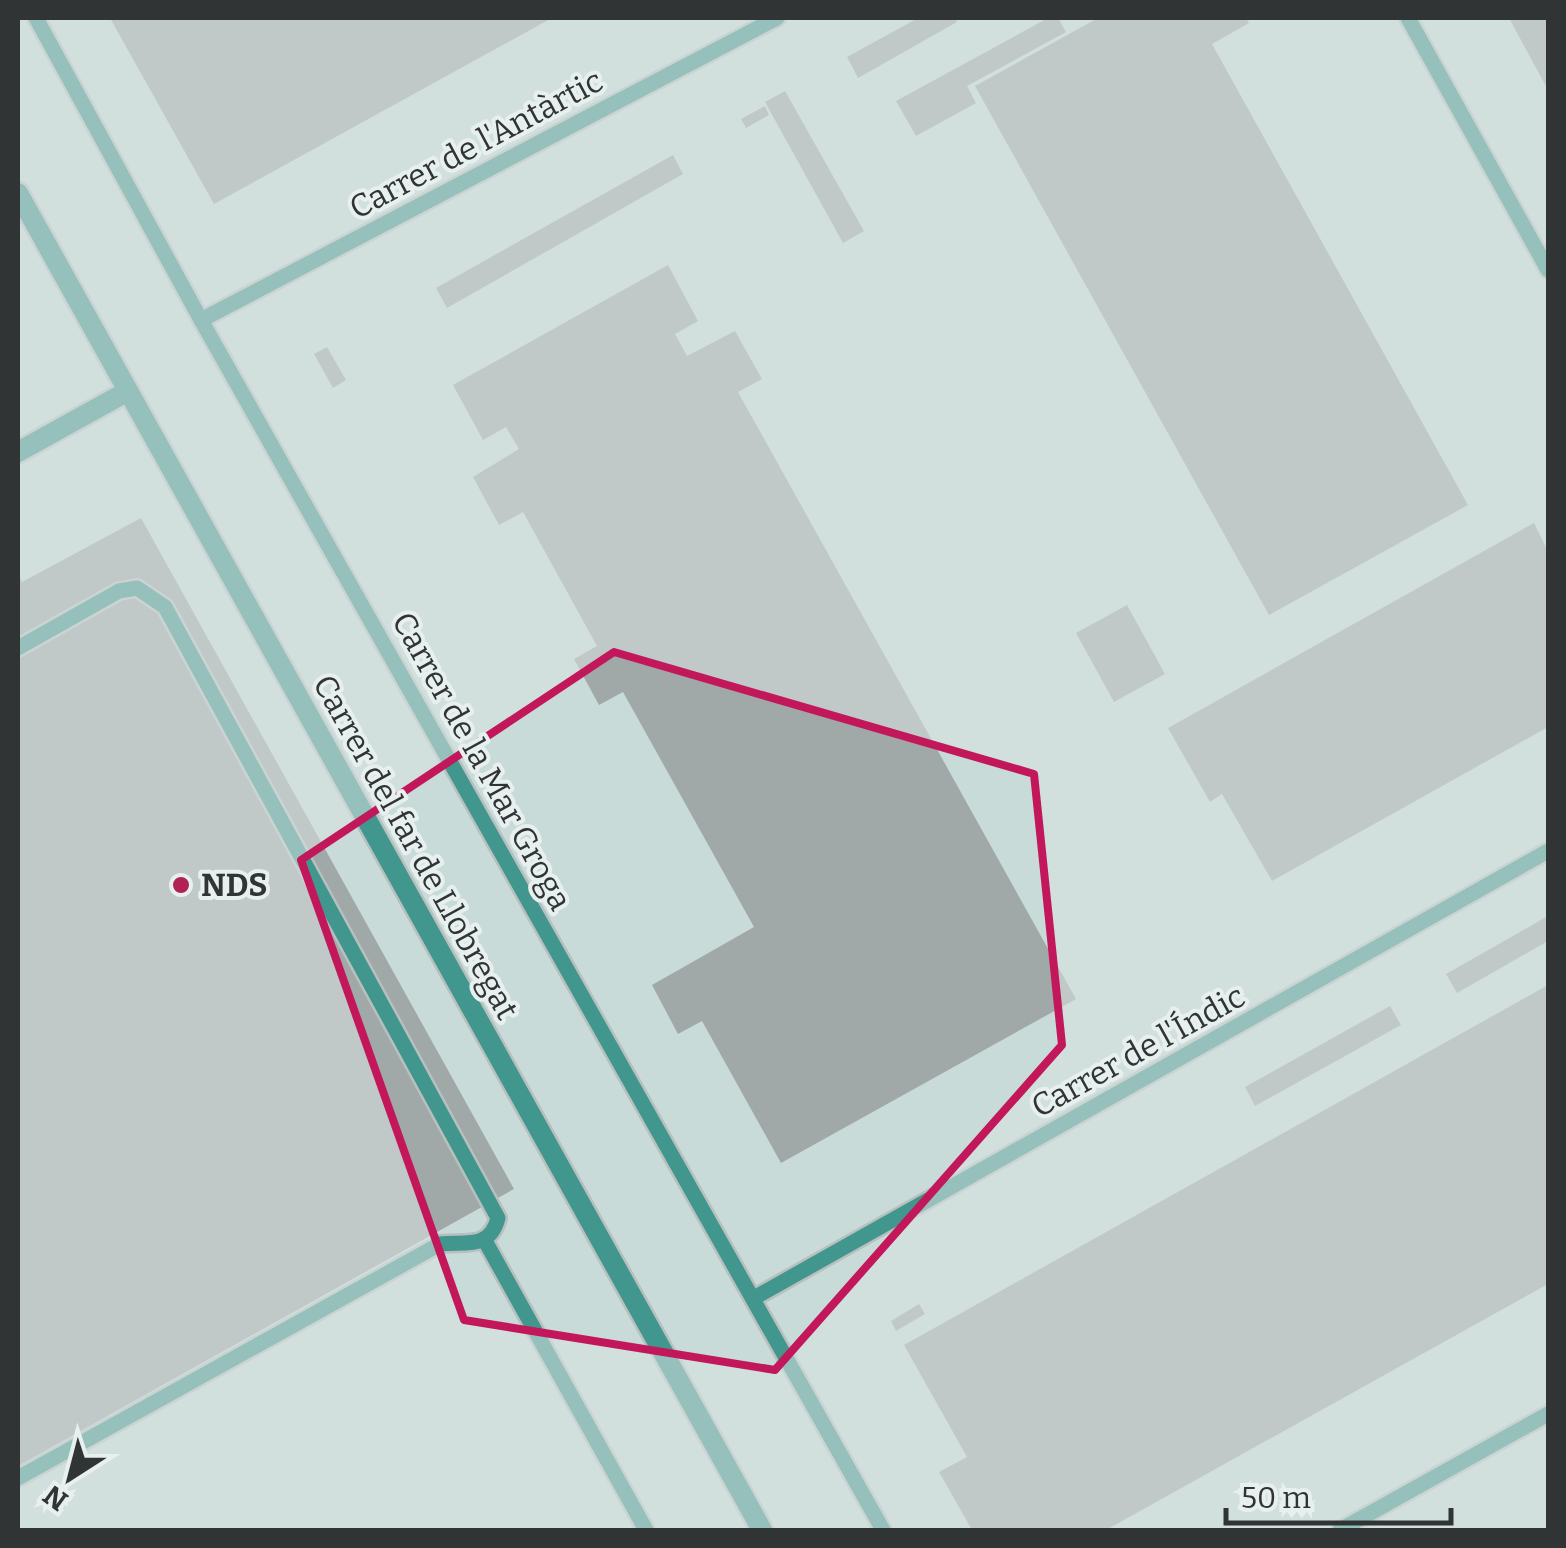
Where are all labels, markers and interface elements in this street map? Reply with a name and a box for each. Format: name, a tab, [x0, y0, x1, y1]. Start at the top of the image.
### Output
street label: Carrer de l'Antàrtic	[343, 61, 609, 227]
street label: Carrer de la Mar Groga	[384, 605, 580, 917]
street label: Carrer del far de Llobregat	[305, 668, 527, 1026]
place label: NDS	[201, 866, 268, 904]
marker: NDS	[170, 874, 192, 896]
street label: Carrer de l'Índic	[1025, 977, 1251, 1125]
north arrow	[20, 1428, 120, 1528]
scale bar	[1226, 1463, 1451, 1525]
text: N	[37, 1478, 74, 1518]
text: 50 m	[1241, 1480, 1311, 1516]

